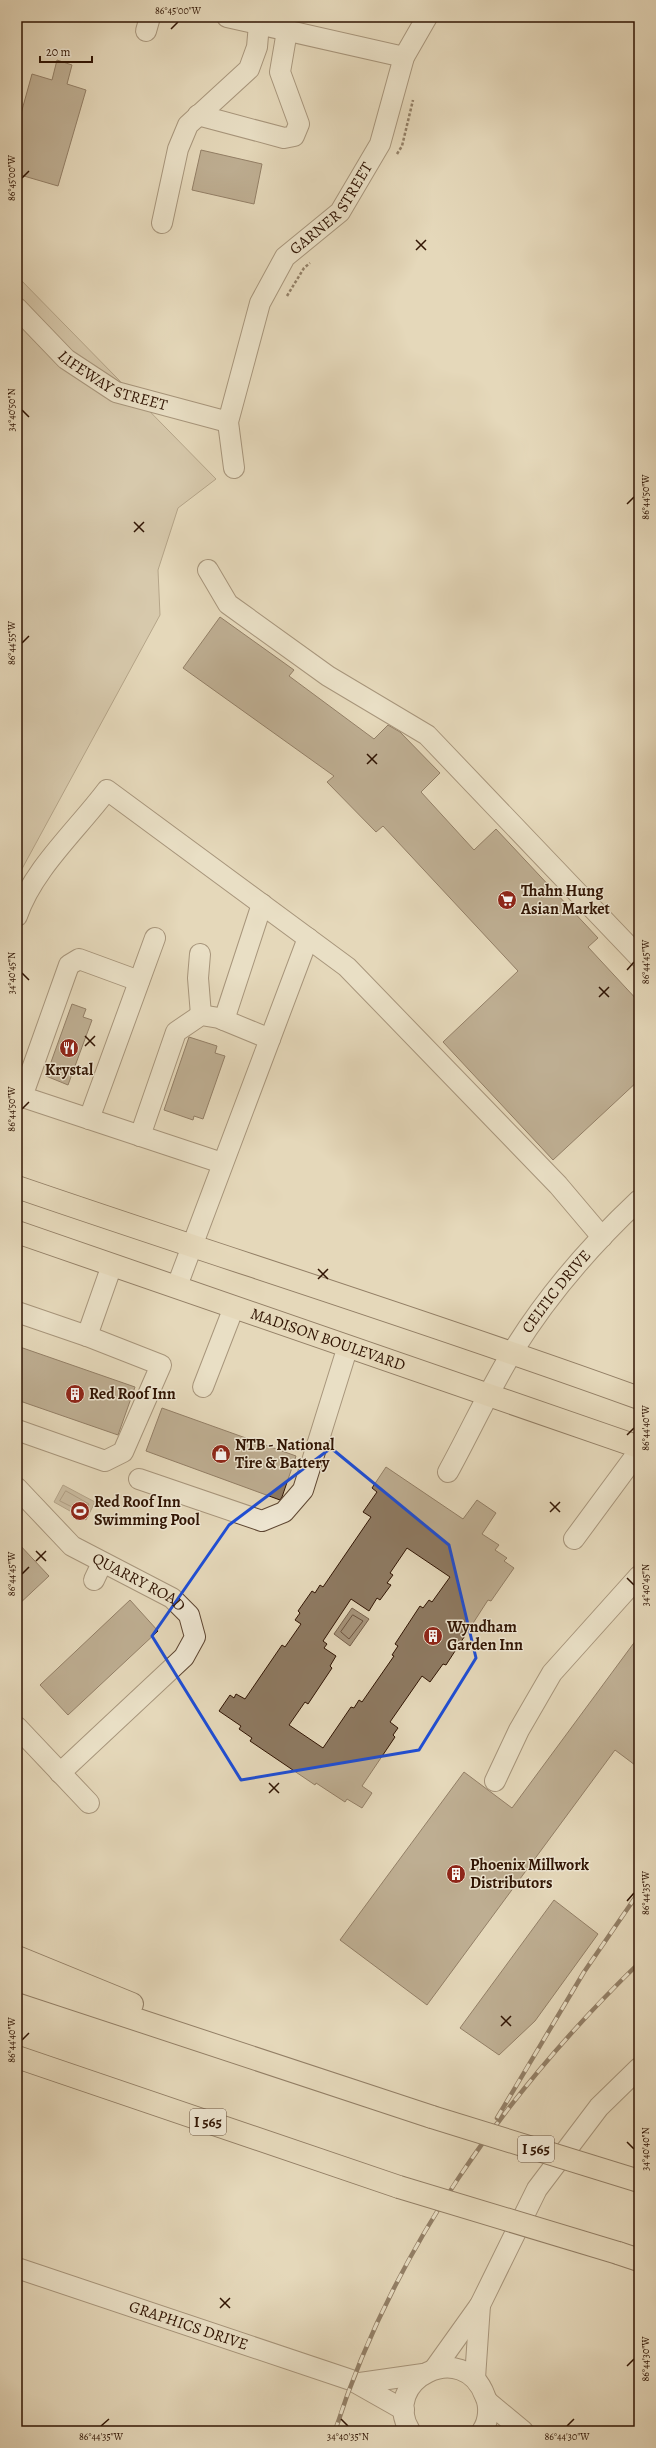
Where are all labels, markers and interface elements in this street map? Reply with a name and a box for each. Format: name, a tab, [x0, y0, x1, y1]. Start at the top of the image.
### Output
text: 86°45'00"W	[155, 4, 202, 17]
scale bar	[40, 38, 92, 64]
text: 20 m	[46, 44, 70, 60]
text: 86°45'00"W	[5, 154, 18, 201]
street label: GARNER STREET	[285, 158, 378, 260]
street label: LIFEWAY STREET	[52, 346, 170, 416]
text: 34°40'50"N	[5, 388, 18, 432]
text: 86°44'50"W	[639, 474, 652, 520]
text: 86°44'55"W	[5, 620, 18, 665]
place label: Thahn Hung Asian Market	[520, 880, 611, 920]
supermarket icon: Thahn Hung Asian Market	[496, 889, 518, 911]
text: 86°44'45"W	[639, 939, 652, 984]
text: 34°40'45"N	[5, 952, 18, 994]
restaurant icon: Krystal	[58, 1037, 80, 1059]
place label: Krystal	[45, 1059, 94, 1081]
text: 86°44'50"W	[5, 1086, 18, 1132]
street label: CELTIC DRIVE	[516, 1245, 596, 1338]
street label: MADISON BOULEVARD	[248, 1303, 408, 1376]
building icon: Red Roof Inn	[64, 1383, 86, 1405]
place label: Red Roof Inn	[89, 1383, 176, 1405]
text: 86°44'40"W	[639, 1405, 652, 1451]
place label: NTB - National Tire & Battery	[235, 1434, 335, 1474]
shop icon: NTB - National Tire & Battery	[210, 1443, 232, 1465]
place label: Red Roof Inn Swimming Pool	[94, 1491, 200, 1531]
sports icon: Red Roof Inn Swimming Pool	[69, 1500, 91, 1522]
street label: QUARRY ROAD	[88, 1547, 191, 1617]
text: 86°44'45"W	[5, 1551, 18, 1596]
text: 34°40'45"N	[639, 1564, 652, 1606]
place label: Wyndham Garden Inn	[446, 1616, 523, 1656]
building icon: Wyndham Garden Inn	[422, 1625, 444, 1647]
place label: Phoenix Millwork Distributors	[470, 1854, 590, 1894]
building icon: Phoenix Millwork Distributors	[445, 1863, 467, 1885]
text: 86°44'35"W	[639, 1870, 652, 1915]
text: 86°44'40"W	[5, 2017, 18, 2063]
road number: I 565	[190, 2109, 226, 2135]
text: 34°40'40"N	[639, 2127, 652, 2171]
road number: I 565	[518, 2136, 554, 2162]
street label: GRAPHICS DRIVE	[126, 2295, 251, 2356]
text: 86°44'30"W	[639, 2336, 652, 2382]
text: 86°44'35"W	[79, 2430, 124, 2443]
text: 34°40'35"N	[327, 2430, 369, 2443]
text: 86°44'30"W	[544, 2430, 590, 2443]

